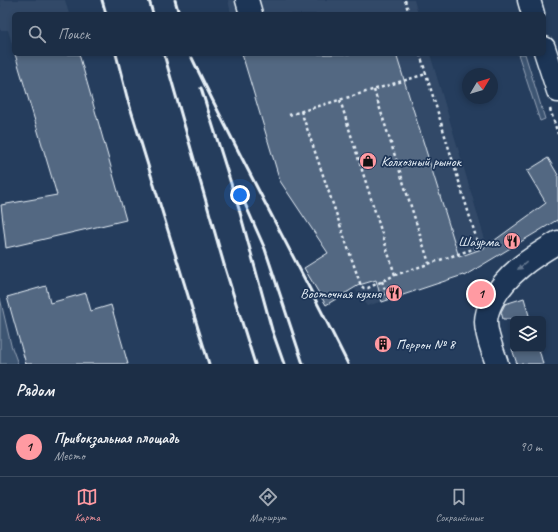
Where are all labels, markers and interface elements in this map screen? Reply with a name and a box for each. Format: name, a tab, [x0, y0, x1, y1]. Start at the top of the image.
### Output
search box	[12, 12, 546, 56]
icon: search	[26, 23, 48, 45]
text: Поиск	[58, 25, 90, 44]
north arrow	[462, 68, 498, 104]
shop icon: Колхозный рынок	[358, 151, 378, 171]
place label: Колхозный рынок	[381, 153, 463, 170]
your location	[230, 185, 250, 205]
restaurant icon: Шаурма	[502, 231, 522, 251]
place label: Шаурма	[458, 233, 500, 250]
one-way arrow	[516, 262, 527, 271]
pin: 1	[468, 279, 494, 309]
restaurant icon: Восточная кухня	[384, 283, 404, 303]
place label: Восточная кухня	[300, 285, 382, 302]
map controls	[510, 316, 546, 352]
button: layers	[510, 316, 546, 352]
building icon: Перрон № 8	[373, 334, 393, 354]
place label: Перрон № 8	[396, 336, 457, 353]
text: Рядом	[16, 380, 54, 401]
text: Привокзальная площадь	[54, 429, 179, 448]
text: 1	[26, 439, 32, 455]
text: 90 m	[520, 439, 542, 455]
text: Место	[54, 448, 85, 464]
tab: Карта	[75, 486, 100, 524]
tab: Маршрут	[250, 486, 286, 524]
tab: Сохранённые	[435, 486, 483, 524]

